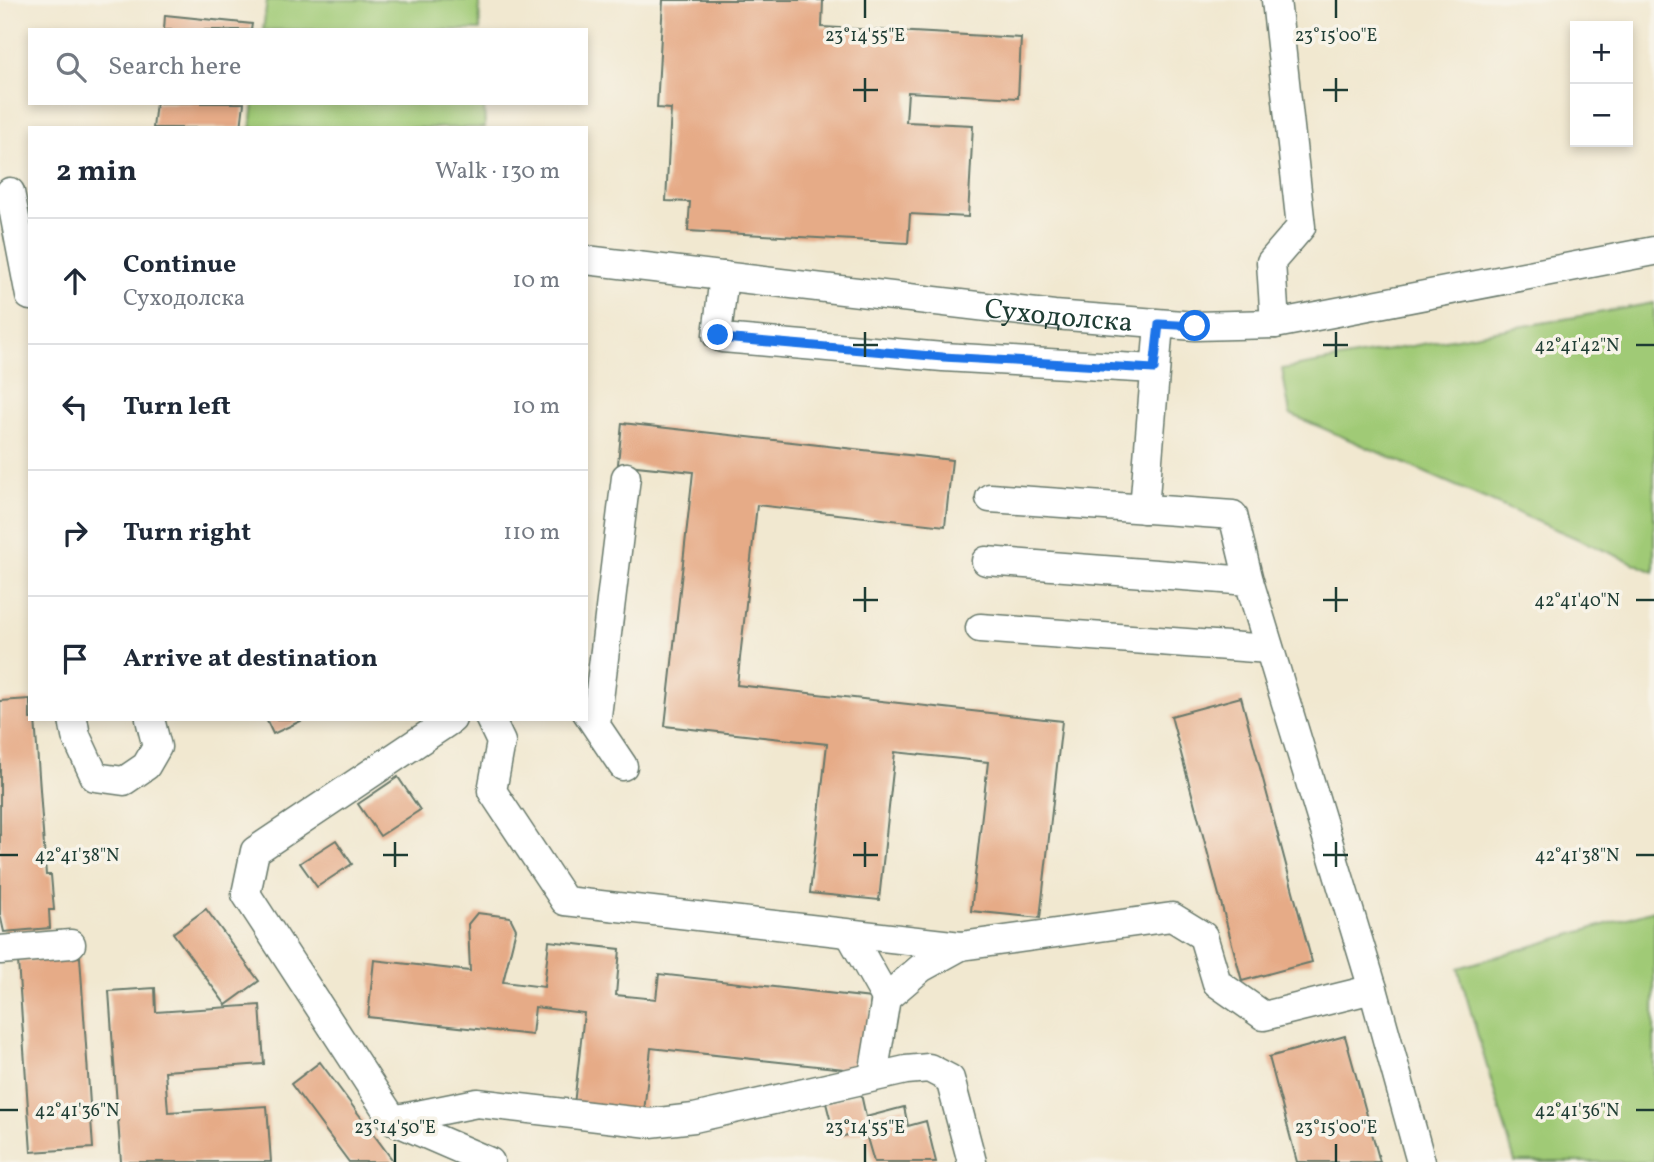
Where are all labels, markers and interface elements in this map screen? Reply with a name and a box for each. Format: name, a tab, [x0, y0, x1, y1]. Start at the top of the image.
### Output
map controls	[1570, 21, 1633, 147]
button: +	[1570, 21, 1633, 84]
text: 23°14'55"E	[825, 24, 905, 49]
text: 23°15'00"E	[1295, 24, 1377, 49]
search box	[28, 28, 588, 105]
icon: search	[52, 48, 90, 86]
text: Search here	[108, 49, 241, 85]
button: −	[1570, 84, 1633, 147]
text: 2 min	[56, 151, 137, 193]
text: Walk · 130 m	[435, 156, 560, 188]
text: Continue	[123, 247, 236, 283]
icon: ahead	[56, 262, 94, 300]
text: 10 m	[512, 265, 560, 297]
text: Суходолска	[123, 283, 245, 315]
street label: Суходолска	[982, 290, 1134, 343]
route start	[1179, 310, 1210, 341]
route end	[702, 319, 733, 350]
text: 42°41'42"N	[1535, 334, 1619, 359]
icon: left	[56, 388, 94, 426]
text: Turn left	[123, 389, 231, 425]
text: 10 m	[512, 391, 560, 423]
icon: right	[56, 514, 94, 552]
text: Turn right	[123, 515, 251, 551]
text: 110 m	[503, 517, 560, 549]
text: 42°41'40"N	[1534, 589, 1620, 614]
icon: arrive	[56, 640, 94, 678]
text: Arrive at destination	[123, 641, 378, 677]
text: 42°41'38"N	[35, 844, 119, 869]
text: 42°41'38"N	[1535, 844, 1619, 869]
text: 42°41'36"N	[35, 1099, 119, 1124]
text: 42°41'36"N	[1535, 1099, 1619, 1124]
text: 23°14'50"E	[354, 1116, 436, 1141]
text: 23°14'55"E	[825, 1116, 905, 1141]
text: 23°15'00"E	[1295, 1116, 1377, 1141]

